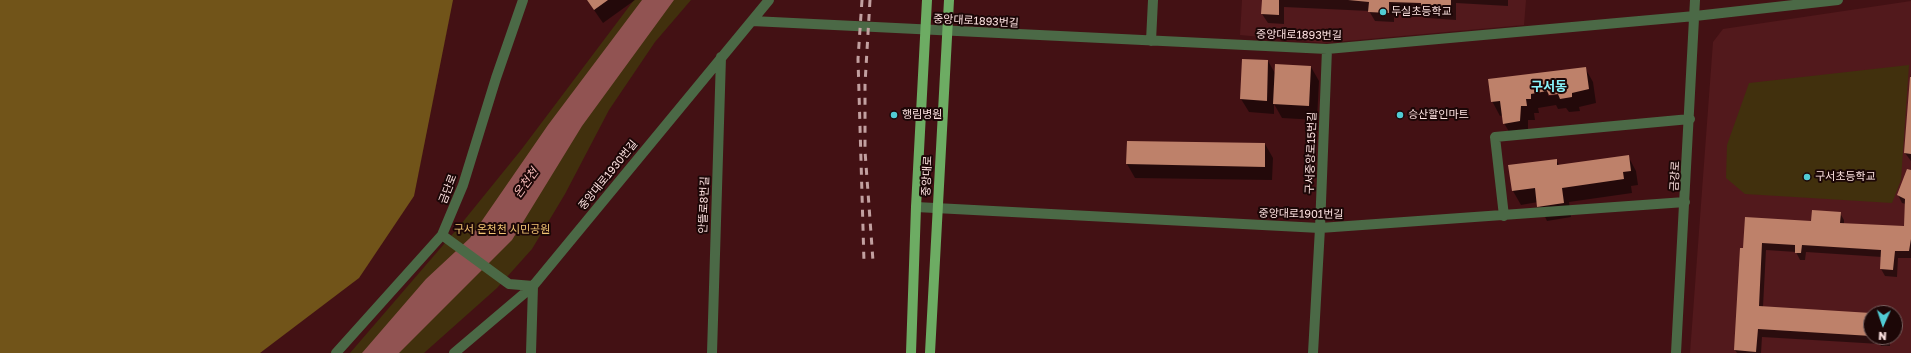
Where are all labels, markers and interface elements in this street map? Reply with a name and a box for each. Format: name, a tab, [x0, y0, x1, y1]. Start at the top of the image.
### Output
place label: 두실초등학교	[1391, 5, 1452, 19]
marker: 두실초등학교	[1378, 7, 1388, 17]
street label: 중앙대로1893번길	[933, 12, 1019, 30]
street label: 중앙대로1893번길	[1256, 28, 1342, 42]
district label: 구서동	[1531, 79, 1567, 95]
place label: 행림병원	[902, 108, 942, 122]
place label: 승산할인마트	[1408, 108, 1469, 122]
marker: 행림병원	[889, 110, 899, 120]
marker: 승산할인마트	[1395, 110, 1405, 120]
street label: 구서중앙로15번길	[1303, 112, 1319, 194]
street label: 중앙대로1930번길	[576, 137, 640, 213]
street label: 중앙대로	[919, 155, 935, 197]
street label: 금강로	[1668, 160, 1682, 192]
water label: 온천천	[510, 165, 542, 201]
place label: 구서초등학교	[1815, 170, 1876, 184]
street label: 금단로	[436, 172, 460, 206]
marker: 구서초등학교	[1802, 172, 1812, 182]
street label: 안뜰로8번길	[696, 176, 712, 234]
street label: 중앙대로1901번길	[1258, 207, 1344, 221]
park label: 구서 온천천 시민공원	[454, 223, 550, 237]
north arrow	[1863, 305, 1903, 345]
text: N	[1878, 330, 1887, 343]

